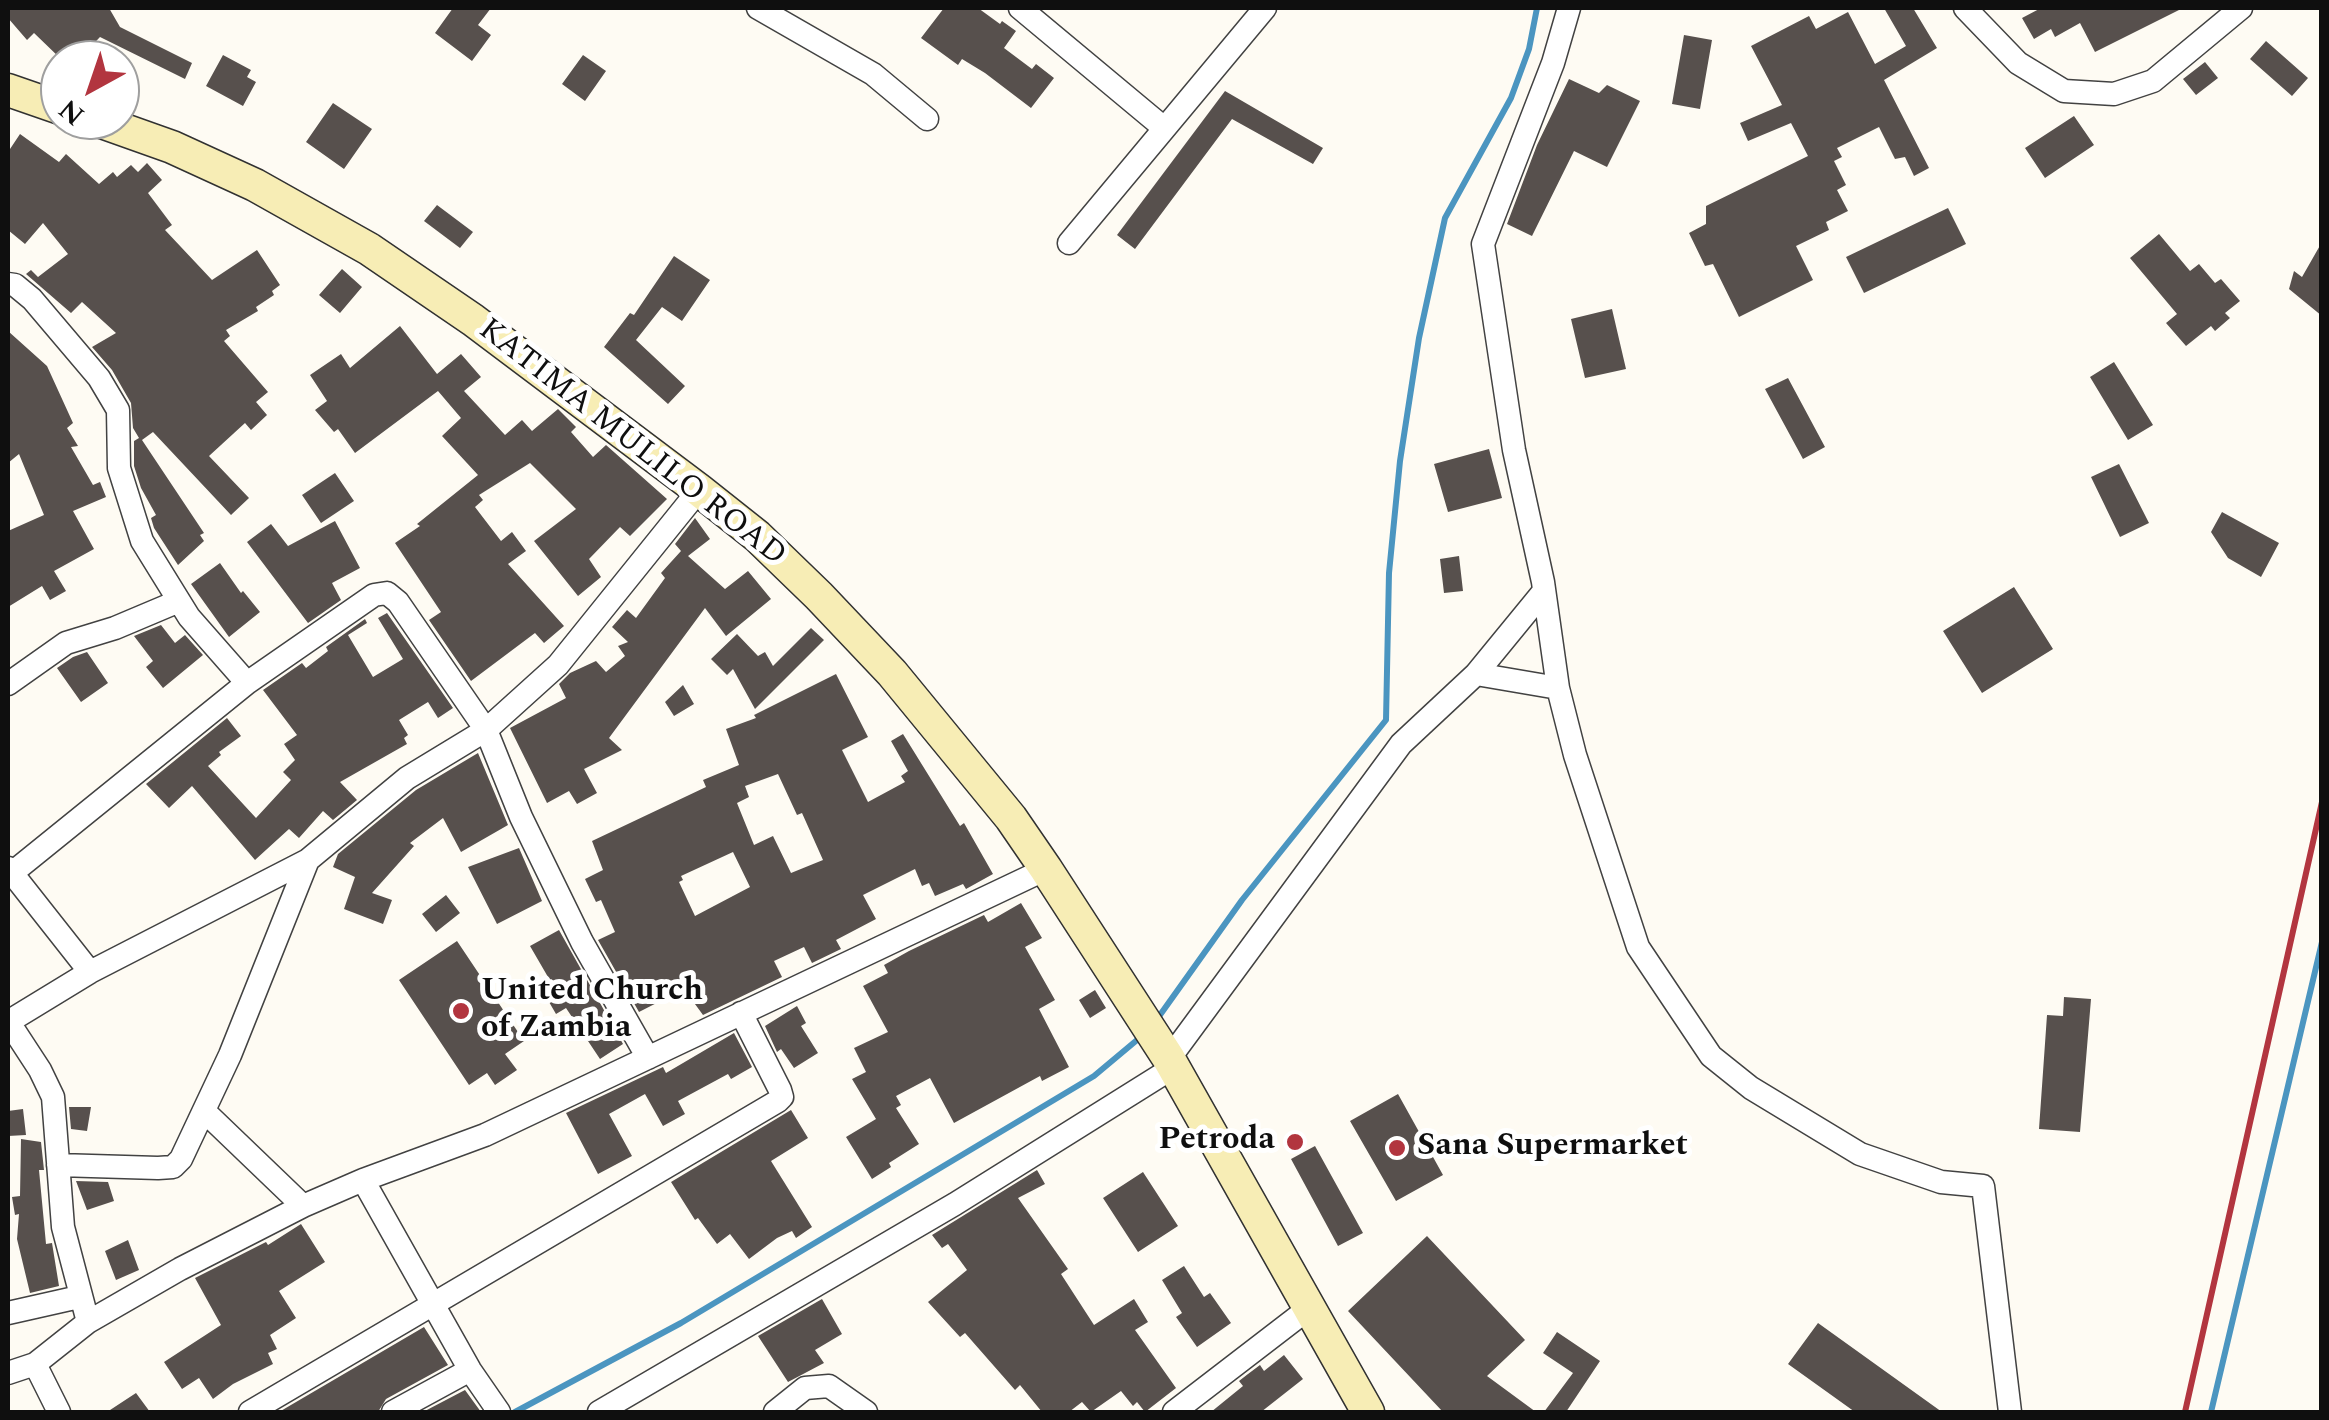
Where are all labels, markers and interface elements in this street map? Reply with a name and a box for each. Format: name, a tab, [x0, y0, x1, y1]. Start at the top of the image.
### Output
north arrow	[40, 40, 140, 140]
text: N	[49, 88, 94, 136]
street label: KATIMA MULILO ROAD	[470, 312, 792, 576]
place label: United Church of Zambia	[481, 974, 703, 1049]
marker: United Church of Zambia	[450, 1000, 472, 1022]
place label: Petroda	[1159, 1123, 1275, 1161]
place label: Sana Supermarket	[1417, 1129, 1688, 1167]
marker: Petroda	[1284, 1131, 1306, 1153]
marker: Sana Supermarket	[1386, 1137, 1408, 1159]

